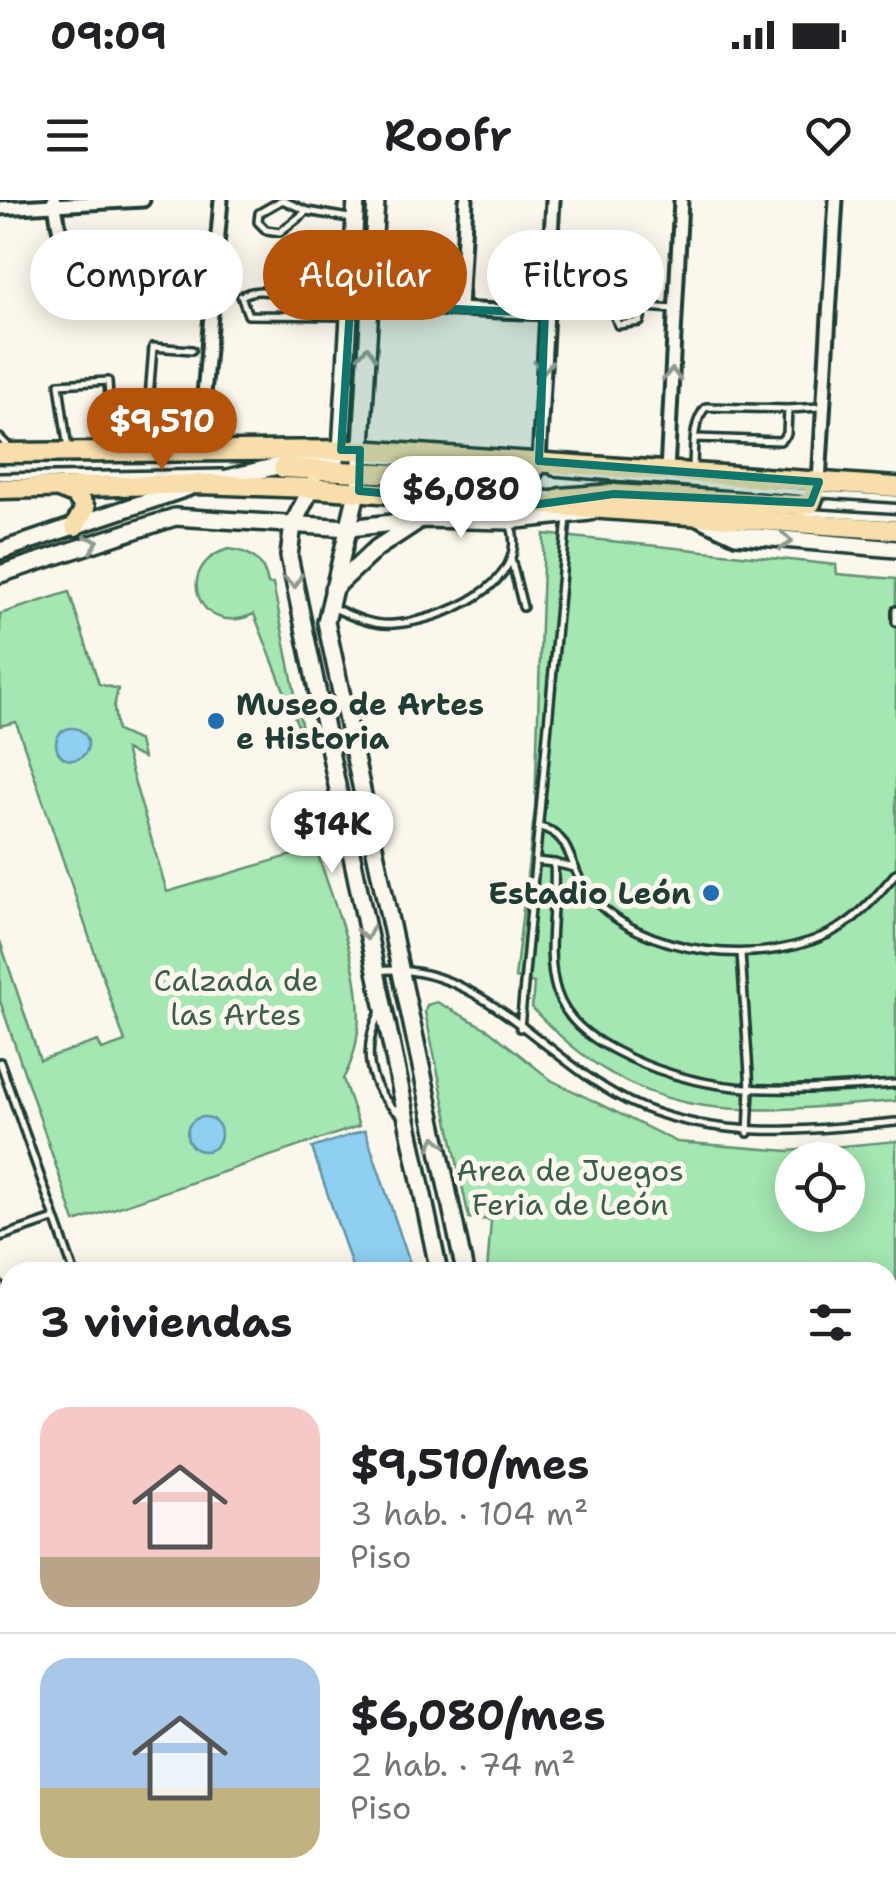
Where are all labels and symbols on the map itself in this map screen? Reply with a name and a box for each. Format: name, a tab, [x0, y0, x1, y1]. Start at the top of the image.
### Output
one-way arrow	[356, 344, 377, 360]
one-way arrow	[532, 360, 553, 376]
one-way arrow	[661, 366, 682, 382]
pin: $9,510	[81, 388, 243, 473]
pin: $6,080	[380, 456, 542, 541]
one-way arrow	[779, 530, 795, 551]
one-way arrow	[83, 534, 100, 555]
one-way arrow	[282, 572, 303, 589]
place label: Museo de Artes e Historia	[236, 684, 484, 759]
marker: Museo de Artes e Historia	[205, 710, 227, 732]
pin: $14K	[273, 791, 391, 876]
place label: Estadio León	[488, 873, 691, 914]
marker: Estadio León	[700, 882, 722, 904]
one-way arrow	[355, 925, 376, 942]
park label: Calzada de las Artes	[154, 960, 318, 1035]
one-way arrow	[427, 1135, 448, 1152]
park label: Area de Juegos Feria de León	[456, 1150, 684, 1225]

